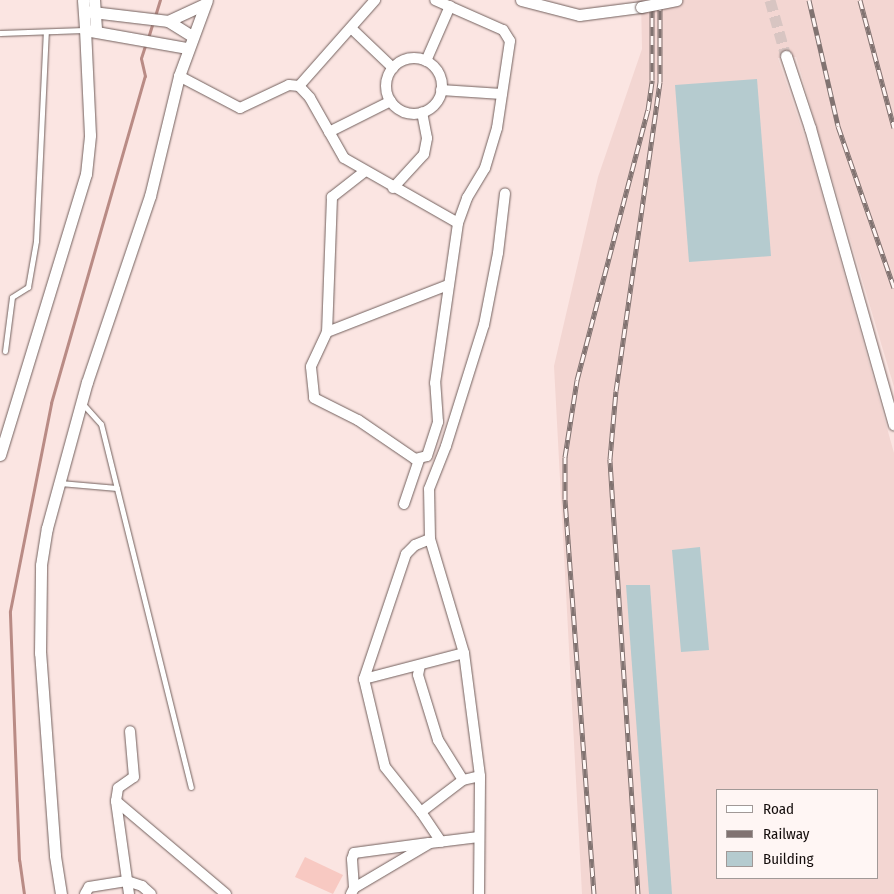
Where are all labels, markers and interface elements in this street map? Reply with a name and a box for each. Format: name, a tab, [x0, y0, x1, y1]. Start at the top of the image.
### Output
legend	[716, 789, 879, 879]
text: Road	[763, 800, 794, 818]
text: Railway	[763, 825, 810, 843]
text: Building	[763, 850, 814, 868]

